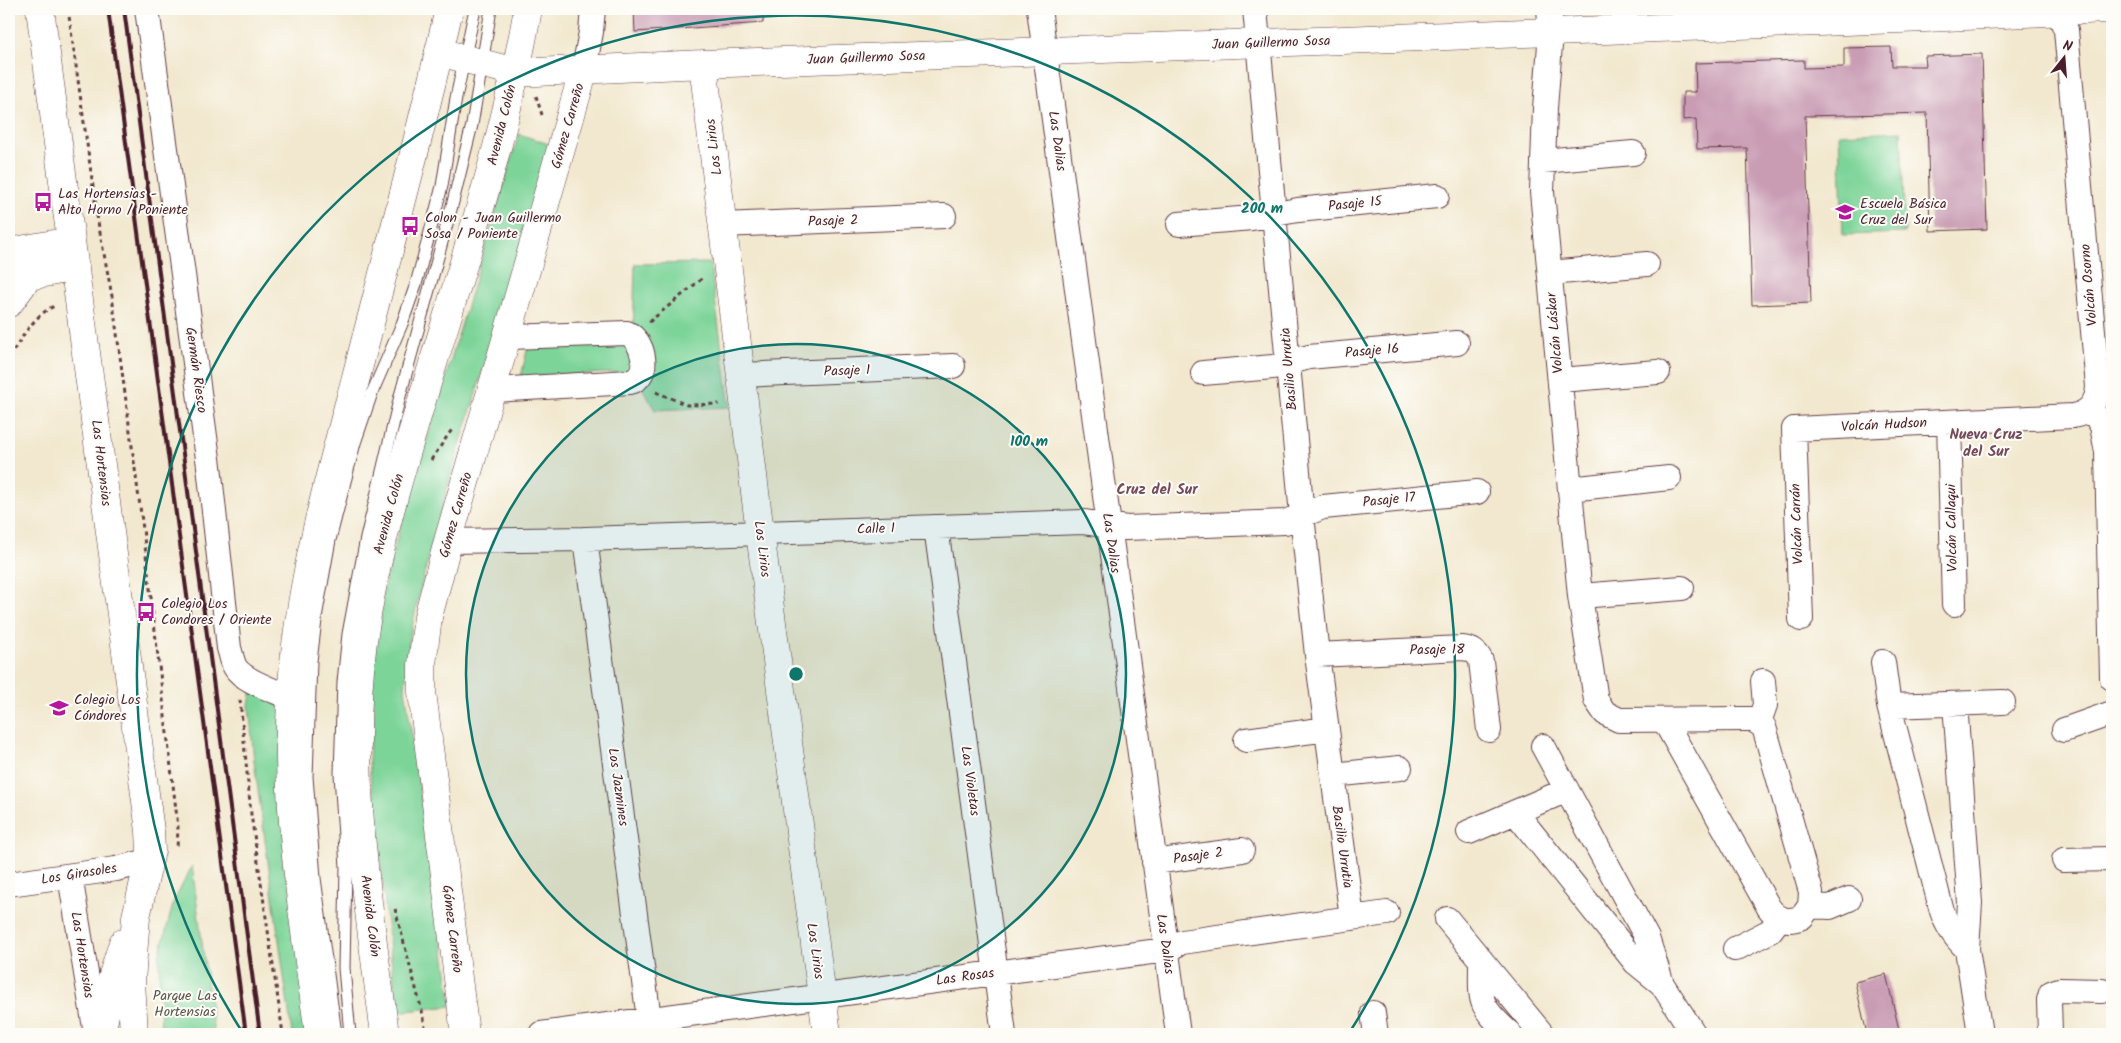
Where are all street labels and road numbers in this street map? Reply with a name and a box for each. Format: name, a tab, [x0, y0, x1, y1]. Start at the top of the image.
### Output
street label: Juan Guillermo Sosa	[1211, 30, 1331, 56]
street label: Juan Guillermo Sosa	[806, 45, 926, 71]
street label: Gómez Carreño	[545, 80, 591, 172]
street label: Avenida Colón	[481, 82, 523, 168]
street label: Las Dalias	[1042, 109, 1072, 173]
street label: Los Lirios	[700, 117, 728, 177]
street label: Pasaje 15	[1327, 190, 1385, 218]
street label: Pasaje 2	[807, 209, 859, 233]
street label: Volcán Osorno	[2074, 243, 2104, 327]
street label: Volcán Láskar	[1540, 290, 1569, 374]
street label: Germán Riesco	[179, 326, 213, 414]
street label: Basilio Urrutia	[1274, 327, 1304, 411]
street label: Pasaje 16	[1344, 338, 1400, 364]
street label: Pasaje 1	[823, 359, 871, 383]
street label: Volcán Hudson	[1840, 412, 1928, 438]
street label: Las Hortensias	[85, 418, 117, 508]
street label: Gómez Carreño	[433, 469, 479, 561]
street label: Avenida Colón	[368, 471, 410, 557]
street label: Volcán Carrán	[1785, 483, 1809, 565]
street label: Volcán Callaqui	[1940, 483, 1964, 572]
street label: Pasaje 17	[1361, 486, 1417, 514]
street label: Las Dalias	[1096, 511, 1126, 575]
street label: Calle 1	[857, 517, 895, 541]
street label: Los Lirios	[748, 519, 776, 579]
street label: Pasaje 18	[1409, 639, 1465, 661]
street label: Las Violetas	[954, 745, 986, 818]
street label: Los Jazmines	[602, 746, 634, 828]
street label: Basilio Urrutia	[1325, 804, 1359, 890]
street label: Pasaje 2	[1172, 842, 1224, 870]
street label: Los Girasoles	[39, 857, 119, 891]
street label: Avenida Colón	[354, 874, 386, 958]
street label: Gómez Carreño	[436, 884, 468, 974]
street label: Las Hortensias	[64, 910, 100, 1000]
street label: Las Dalias	[1150, 912, 1180, 976]
street label: Los Lirios	[800, 921, 830, 981]
street label: Las Rosas	[934, 962, 996, 992]

